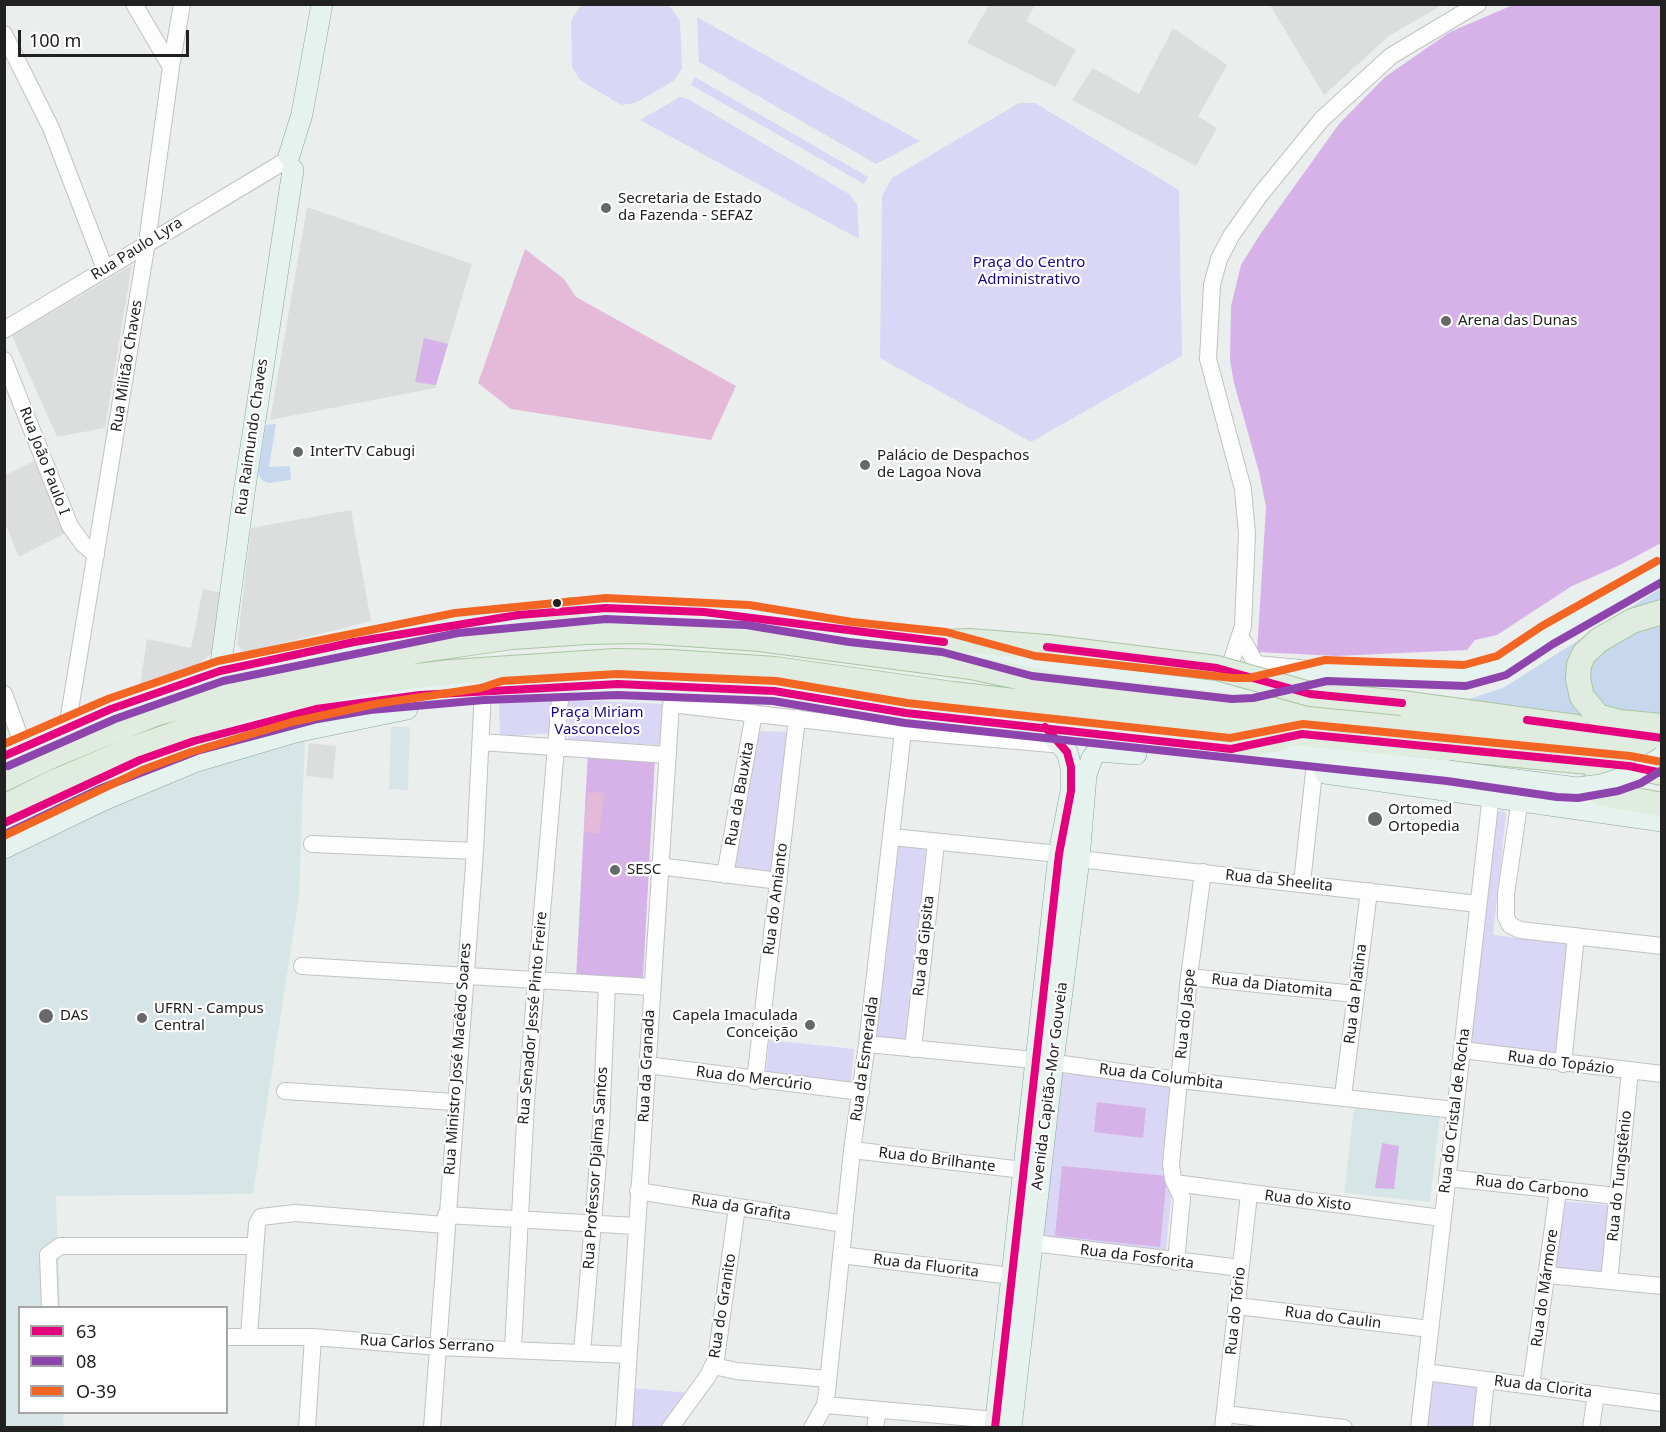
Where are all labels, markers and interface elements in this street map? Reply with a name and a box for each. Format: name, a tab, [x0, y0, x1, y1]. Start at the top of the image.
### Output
scale bar	[21, 18, 192, 56]
text: 100 m	[29, 28, 81, 52]
place label: Secretaria de Estado da Fazenda - SEFAZ	[618, 190, 762, 225]
marker: Secretaria de Estado da Fazenda - SEFAZ	[599, 201, 613, 215]
street label: Rua Paulo Lyra	[88, 214, 186, 284]
park label: Praça do Centro Administrativo	[973, 254, 1085, 289]
street label: Rua Militão Chaves	[108, 299, 146, 433]
place label: Arena das Dunas	[1458, 312, 1577, 330]
marker: Arena das Dunas	[1439, 314, 1453, 328]
street label: Rua Raimundo Chaves	[232, 358, 272, 516]
street label: Rua João Paulo I	[15, 404, 73, 518]
place label: InterTV Cabugi	[310, 443, 415, 461]
marker: InterTV Cabugi	[291, 445, 305, 459]
place label: Palácio de Despachos de Lagoa Nova	[877, 447, 1029, 482]
marker: Palácio de Despachos de Lagoa Nova	[858, 458, 872, 472]
unlabelled marker	[551, 597, 563, 609]
park label: Praça Miriam Vasconcelos	[551, 704, 643, 739]
street label: Rua da Bauxita	[722, 740, 758, 848]
place label: Ortomed Ortopedia	[1388, 801, 1460, 836]
marker: Ortomed Ortopedia	[1366, 810, 1384, 828]
street label: Rua do Amianto	[760, 842, 792, 956]
place label: SESC	[627, 861, 661, 879]
marker: SESC	[608, 863, 622, 877]
street label: Rua da Sheelita	[1224, 866, 1334, 896]
street label: Rua da Gipsita	[910, 895, 938, 997]
street label: Rua Senador Jessé Pinto Freire	[515, 911, 551, 1125]
street label: Rua Ministro José Macêdo Soares	[441, 942, 475, 1176]
street label: Rua da Platina	[1341, 943, 1371, 1045]
street label: Rua do Jaspe	[1172, 968, 1200, 1060]
street label: Rua da Diatomita	[1210, 971, 1334, 1001]
street label: Avenida Capitão-Mor Gouveia	[1028, 981, 1072, 1191]
street label: Rua da Esmeralda	[847, 995, 883, 1123]
place label: UFRN - Campus Central	[154, 1000, 264, 1035]
marker: DAS	[37, 1007, 55, 1025]
place label: DAS	[60, 1007, 88, 1025]
place label: Capela Imaculada Conceição	[672, 1007, 798, 1042]
street label: Rua da Granada	[635, 1009, 659, 1123]
marker: UFRN - Campus Central	[135, 1011, 149, 1025]
marker: Capela Imaculada Conceição	[803, 1018, 817, 1032]
street label: Rua do Cristal de Rocha	[1436, 1027, 1474, 1195]
street label: Rua do Topázio	[1507, 1048, 1615, 1078]
street label: Rua da Columbita	[1098, 1060, 1224, 1094]
street label: Rua do Mercúrio	[695, 1063, 813, 1095]
street label: Rua Professor Djalma Santos	[580, 1066, 612, 1270]
street label: Rua do Tungstênio	[1604, 1110, 1636, 1242]
street label: Rua do Brilhante	[878, 1144, 996, 1176]
street label: Rua do Carbono	[1474, 1172, 1590, 1202]
street label: Rua do Xisto	[1264, 1187, 1352, 1215]
street label: Rua da Grafita	[690, 1191, 792, 1225]
street label: Rua do Mármore	[1528, 1228, 1562, 1348]
street label: Rua da Fosforita	[1079, 1241, 1195, 1273]
street label: Rua da Fluorita	[872, 1251, 980, 1281]
street label: Rua do Granito	[706, 1252, 740, 1360]
street label: Rua do Tório	[1222, 1266, 1250, 1356]
street label: Rua do Caulin	[1284, 1303, 1382, 1333]
legend	[18, 1306, 228, 1414]
text: 63	[76, 1319, 97, 1343]
street label: Rua Carlos Serrano	[359, 1331, 495, 1357]
text: 08	[76, 1349, 97, 1373]
street label: Rua da Clorita	[1493, 1372, 1593, 1402]
text: O-39	[76, 1379, 116, 1403]

